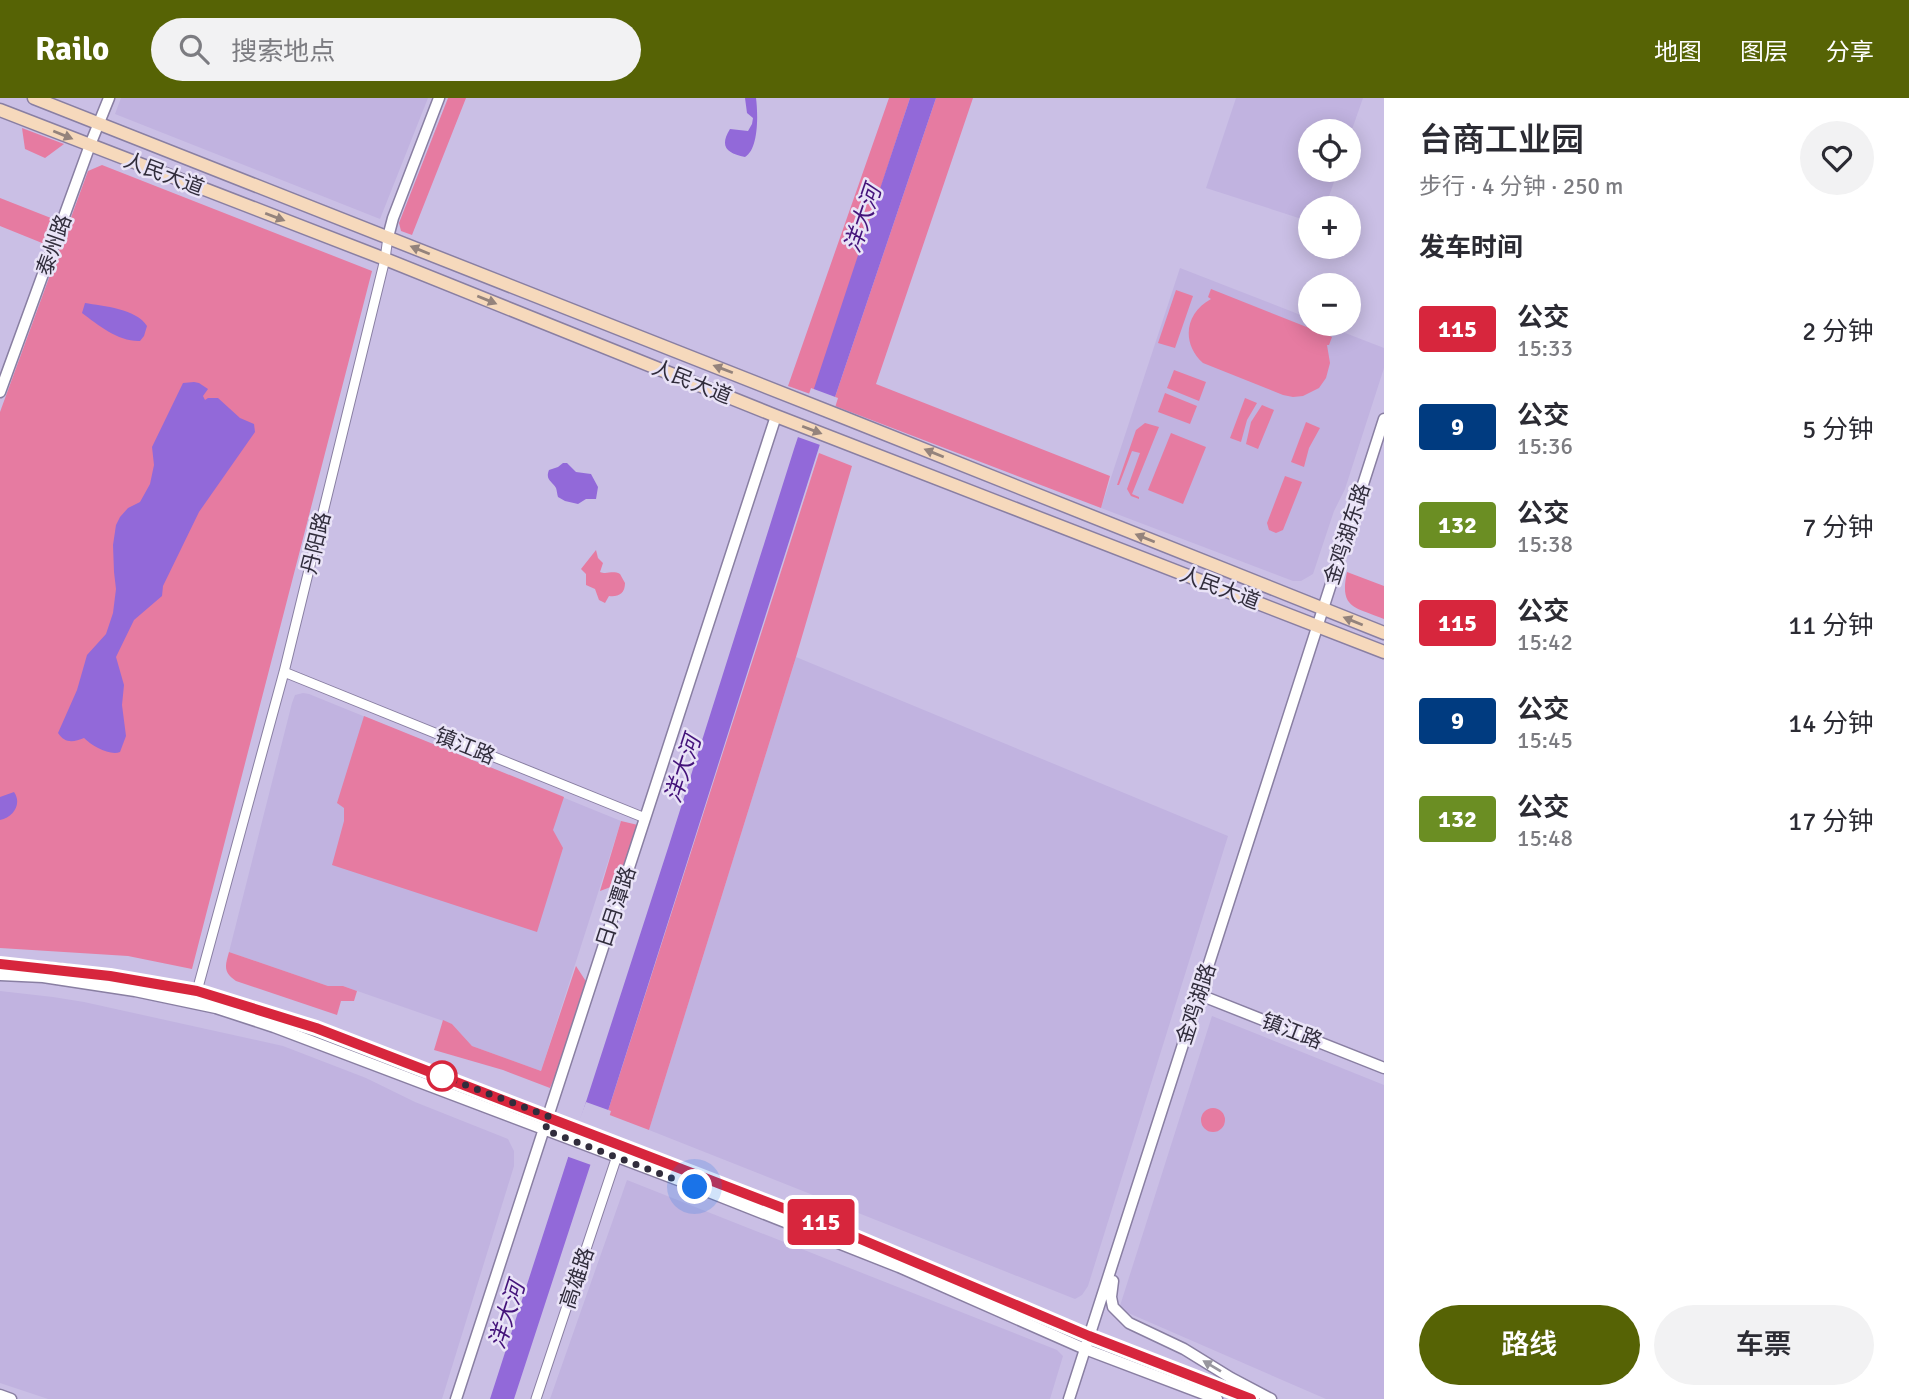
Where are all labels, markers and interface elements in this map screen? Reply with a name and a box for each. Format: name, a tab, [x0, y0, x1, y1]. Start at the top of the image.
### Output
search box	[151, 18, 641, 81]
text: Railo	[35, 29, 109, 70]
icon: search	[175, 30, 213, 68]
text: 搜索地点	[231, 36, 335, 68]
text: 地图	[1654, 37, 1702, 67]
text: 图层	[1740, 37, 1788, 67]
text: 分享	[1826, 37, 1874, 67]
map controls	[1298, 119, 1361, 336]
button: locate	[1298, 119, 1361, 182]
text: 台商工业园	[1419, 120, 1584, 161]
button: heart	[1800, 121, 1874, 195]
one-way arrow	[53, 129, 74, 140]
street label: 人民大道	[120, 147, 208, 201]
text: 步行 · 4 分钟 · 250 m	[1419, 172, 1623, 201]
water label: 洋大河	[838, 178, 889, 256]
button: +	[1298, 196, 1361, 259]
street label: 泰州路	[31, 211, 77, 279]
one-way arrow	[265, 212, 286, 223]
text: 发车时间	[1419, 232, 1523, 264]
one-way arrow	[409, 244, 430, 255]
button: −	[1298, 273, 1361, 336]
one-way arrow	[477, 295, 498, 306]
text: 公交	[1517, 302, 1569, 334]
text: 115	[1438, 314, 1477, 344]
text: 2 分钟	[1802, 316, 1874, 348]
text: 15:33	[1517, 334, 1573, 363]
street label: 人民大道	[648, 354, 736, 410]
one-way arrow	[712, 364, 733, 375]
text: 公交	[1517, 400, 1569, 432]
text: 9	[1451, 412, 1464, 442]
text: 5 分钟	[1802, 414, 1874, 446]
one-way arrow	[802, 424, 823, 435]
text: 15:36	[1517, 432, 1573, 461]
one-way arrow	[923, 448, 944, 459]
street label: 金鸡湖东路	[1318, 480, 1376, 588]
text: 公交	[1517, 498, 1569, 530]
street label: 丹阳路	[296, 509, 336, 577]
text: 132	[1438, 510, 1477, 540]
text: 7 分钟	[1802, 512, 1874, 544]
text: 15:38	[1517, 530, 1573, 559]
one-way arrow	[1135, 532, 1156, 543]
street label: 人民大道	[1176, 561, 1264, 615]
text: 公交	[1517, 596, 1569, 628]
text: 115	[1438, 608, 1477, 638]
text: 11 分钟	[1788, 610, 1874, 642]
one-way arrow	[1342, 616, 1363, 627]
text: 15:42	[1517, 628, 1573, 657]
text: 公交	[1517, 694, 1569, 726]
text: 9	[1451, 706, 1464, 736]
text: 14 分钟	[1788, 708, 1874, 740]
street label: 镇江路	[431, 722, 499, 770]
text: 15:45	[1517, 726, 1573, 755]
water label: 洋大河	[659, 728, 709, 806]
text: 公交	[1517, 792, 1569, 824]
text: 132	[1438, 804, 1477, 834]
text: 17 分钟	[1788, 806, 1874, 838]
text: 15:48	[1517, 824, 1573, 853]
street label: 日月潭路	[591, 863, 641, 951]
street label: 金鸡湖路	[1171, 960, 1221, 1048]
street label: 镇江路	[1258, 1008, 1326, 1054]
unlabelled marker	[427, 1061, 457, 1091]
your location	[677, 1169, 712, 1204]
line badge: 115	[781, 1199, 861, 1245]
text: 115	[802, 1207, 840, 1237]
street label: 高雄路	[554, 1244, 600, 1312]
water label: 洋大河	[483, 1274, 533, 1352]
button: 路线	[1419, 1305, 1640, 1385]
button: 车票	[1654, 1305, 1874, 1385]
one-way arrow	[1202, 1360, 1221, 1372]

